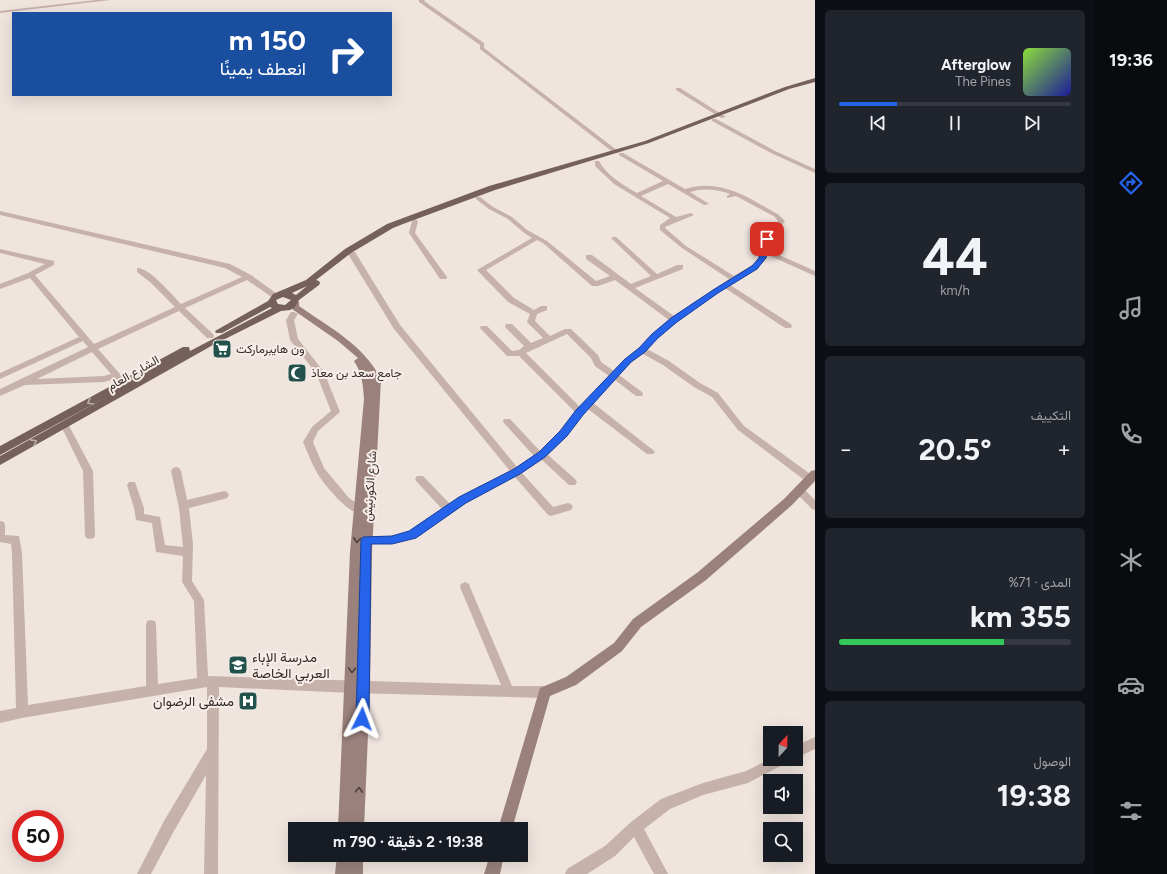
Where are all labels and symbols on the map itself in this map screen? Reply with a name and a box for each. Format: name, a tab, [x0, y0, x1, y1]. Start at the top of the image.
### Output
pin	[750, 222, 784, 256]
supermarket icon: ون هايبرماركت	[211, 338, 233, 360]
place label: ون هايبرماركت	[236, 342, 305, 357]
street label: الشارع العام	[105, 353, 162, 395]
mosque icon: جامع سعد بن معاذ	[286, 362, 308, 384]
place label: جامع سعد بن معاذ	[311, 366, 402, 382]
one-way arrow	[87, 397, 94, 404]
one-way arrow	[30, 439, 37, 447]
street label: شارع الكورنيش	[361, 450, 381, 522]
one-way arrow	[352, 537, 361, 544]
place label: مدرسة الإباء العربي الخاصة	[252, 649, 330, 685]
school or university icon: مدرسة الإباء العربي الخاصة	[227, 654, 249, 676]
one-way arrow	[348, 667, 356, 673]
hospital icon: مشفى الرضوان	[237, 690, 259, 712]
place label: مشفى الرضوان	[153, 693, 234, 710]
position arrow	[341, 698, 383, 740]
north arrow	[763, 726, 803, 766]
one-way arrow	[355, 787, 363, 793]
speed limit sign: 50	[12, 810, 64, 862]

